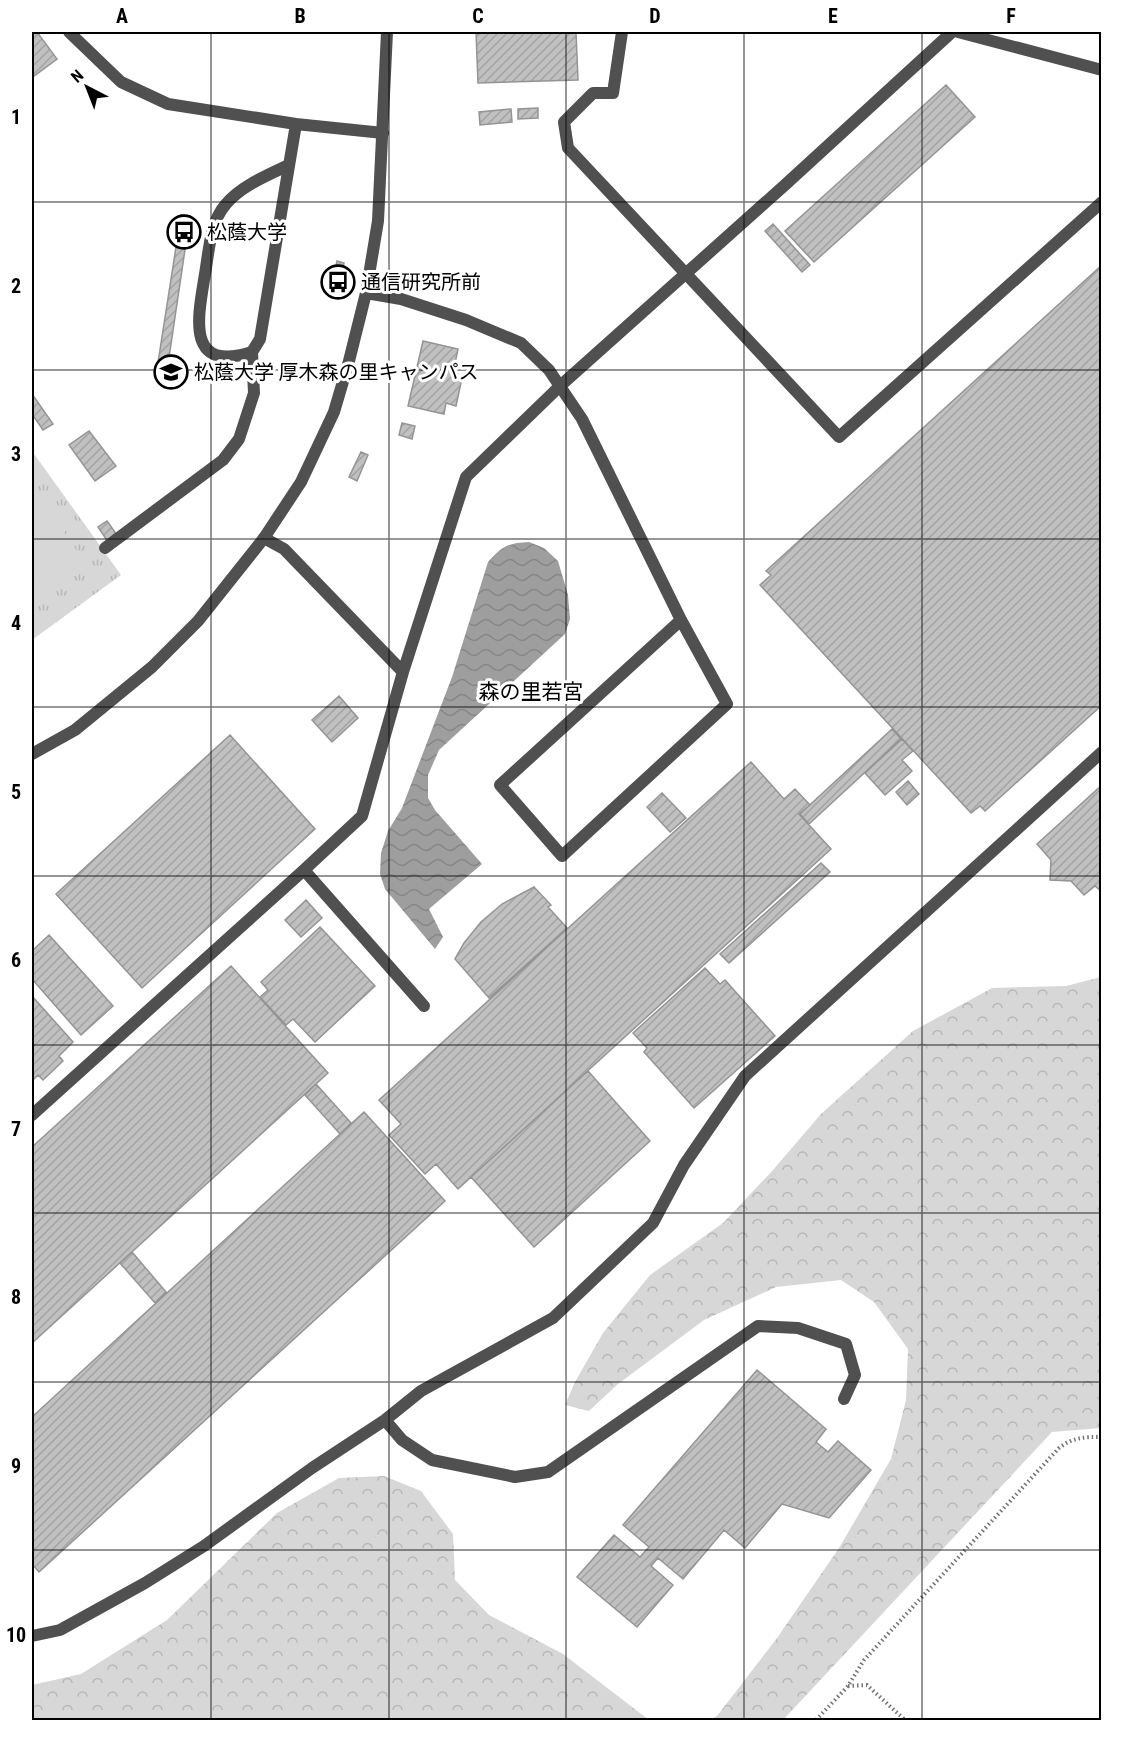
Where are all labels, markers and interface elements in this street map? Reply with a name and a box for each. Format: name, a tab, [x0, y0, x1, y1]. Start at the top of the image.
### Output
text: A	[116, 4, 128, 28]
text: B	[294, 4, 306, 28]
text: C	[472, 4, 484, 28]
text: D	[649, 4, 661, 28]
text: E	[828, 4, 838, 28]
text: F	[1006, 4, 1016, 28]
north arrow	[57, 57, 117, 117]
text: N	[67, 66, 87, 87]
text: 1	[11, 105, 21, 129]
bus stop icon: 松蔭大学	[166, 214, 202, 250]
place label: 松蔭大学	[207, 220, 287, 244]
bus stop icon: 通信研究所前	[320, 264, 356, 300]
place label: 通信研究所前	[361, 270, 481, 294]
text: 2	[11, 274, 21, 298]
school or university icon: 松蔭大学 厚木森の里キャンパス	[153, 354, 189, 390]
place label: 松蔭大学 厚木森の里キャンパス	[194, 360, 479, 384]
text: 3	[11, 442, 21, 466]
text: 4	[11, 611, 21, 635]
district label: 森の里若宮	[479, 680, 584, 704]
text: 5	[11, 780, 21, 804]
text: 6	[11, 948, 21, 972]
text: 7	[11, 1117, 21, 1141]
text: 8	[11, 1285, 21, 1309]
text: 9	[11, 1454, 21, 1478]
text: 10	[6, 1623, 26, 1647]

